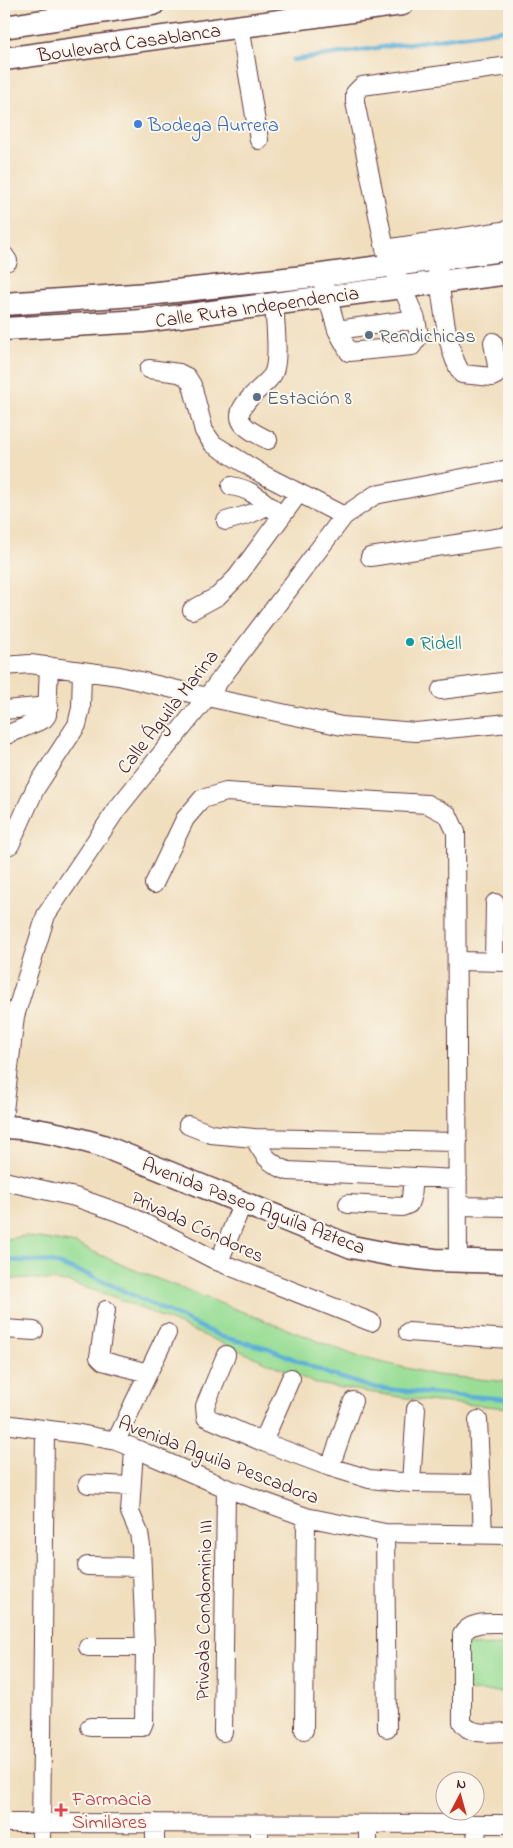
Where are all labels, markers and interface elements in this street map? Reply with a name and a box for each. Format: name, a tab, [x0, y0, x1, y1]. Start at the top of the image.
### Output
street label: Boulevard Casablanca	[35, 17, 223, 72]
place label: Bodega Aurrera	[147, 112, 279, 142]
marker: Bodega Aurrera	[132, 118, 144, 130]
street label: Calle Ruta Independencia	[154, 280, 361, 337]
place label: Rendichicas	[379, 323, 476, 352]
marker: Rendichicas	[363, 329, 375, 341]
place label: Estación 8	[267, 385, 352, 414]
marker: Estación 8	[251, 391, 263, 403]
place label: Ridell	[420, 630, 462, 659]
marker: Ridell	[404, 636, 416, 648]
street label: Calle Águila Marina	[111, 644, 228, 782]
street label: Avenida Paseo Aguila Azteca	[137, 1151, 369, 1264]
street label: Privada Cóndores	[126, 1185, 268, 1272]
street label: Avenida Aguila Pescadora	[113, 1410, 323, 1514]
street label: Privada Condominio III	[189, 1519, 222, 1701]
north arrow	[436, 1770, 486, 1820]
text: N	[455, 1774, 467, 1795]
place label: Farmacia Similares	[71, 1786, 152, 1838]
marker: Farmacia Similares	[54, 1803, 68, 1817]

